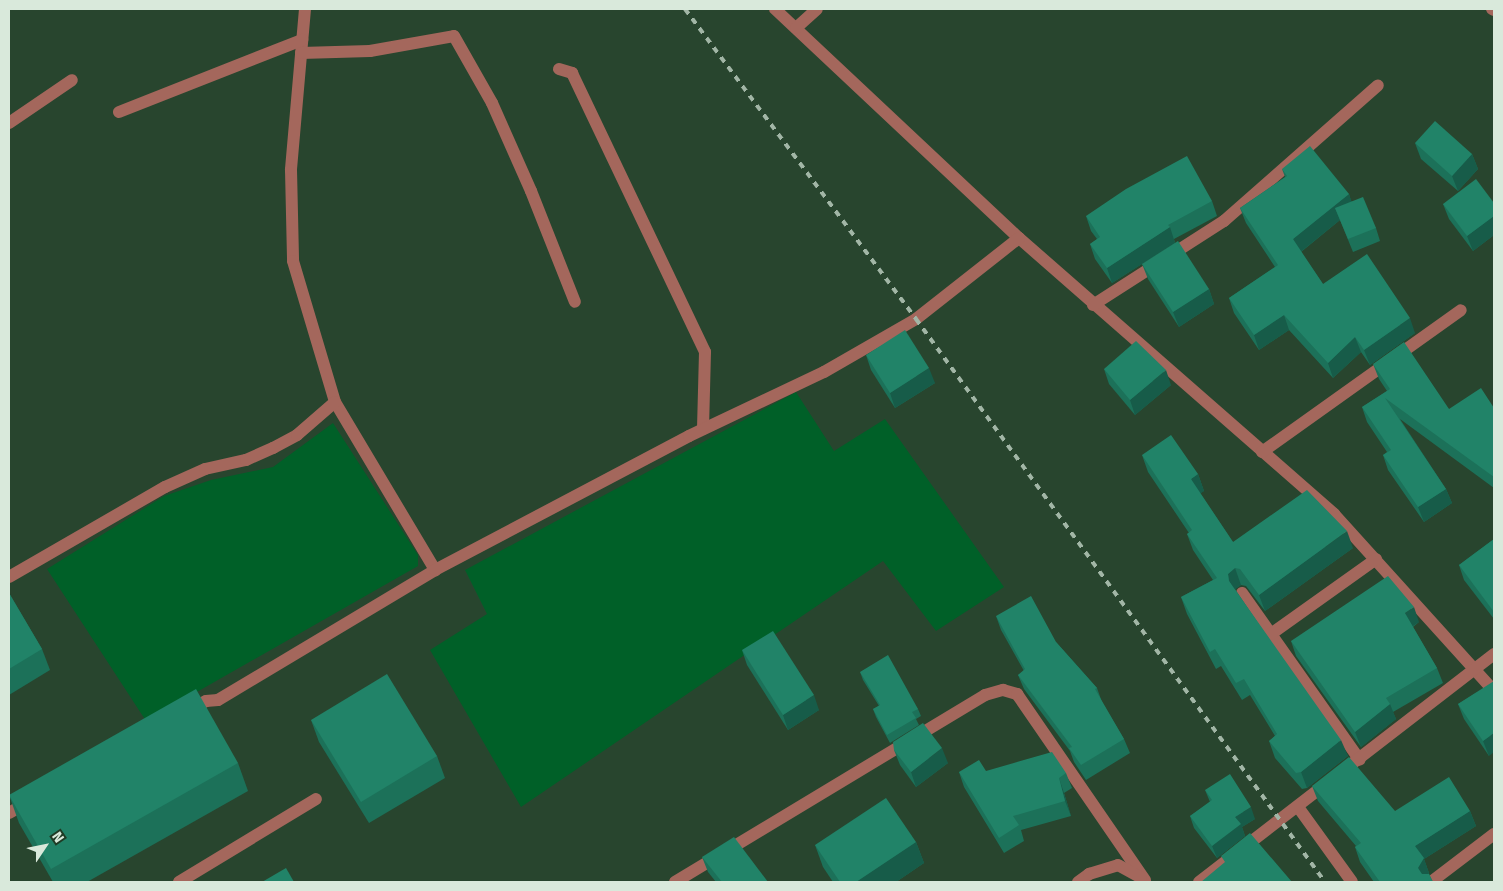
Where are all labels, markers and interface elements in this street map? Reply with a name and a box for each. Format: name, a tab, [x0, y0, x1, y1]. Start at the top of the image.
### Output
north arrow	[20, 821, 70, 871]
text: N	[48, 829, 67, 846]

